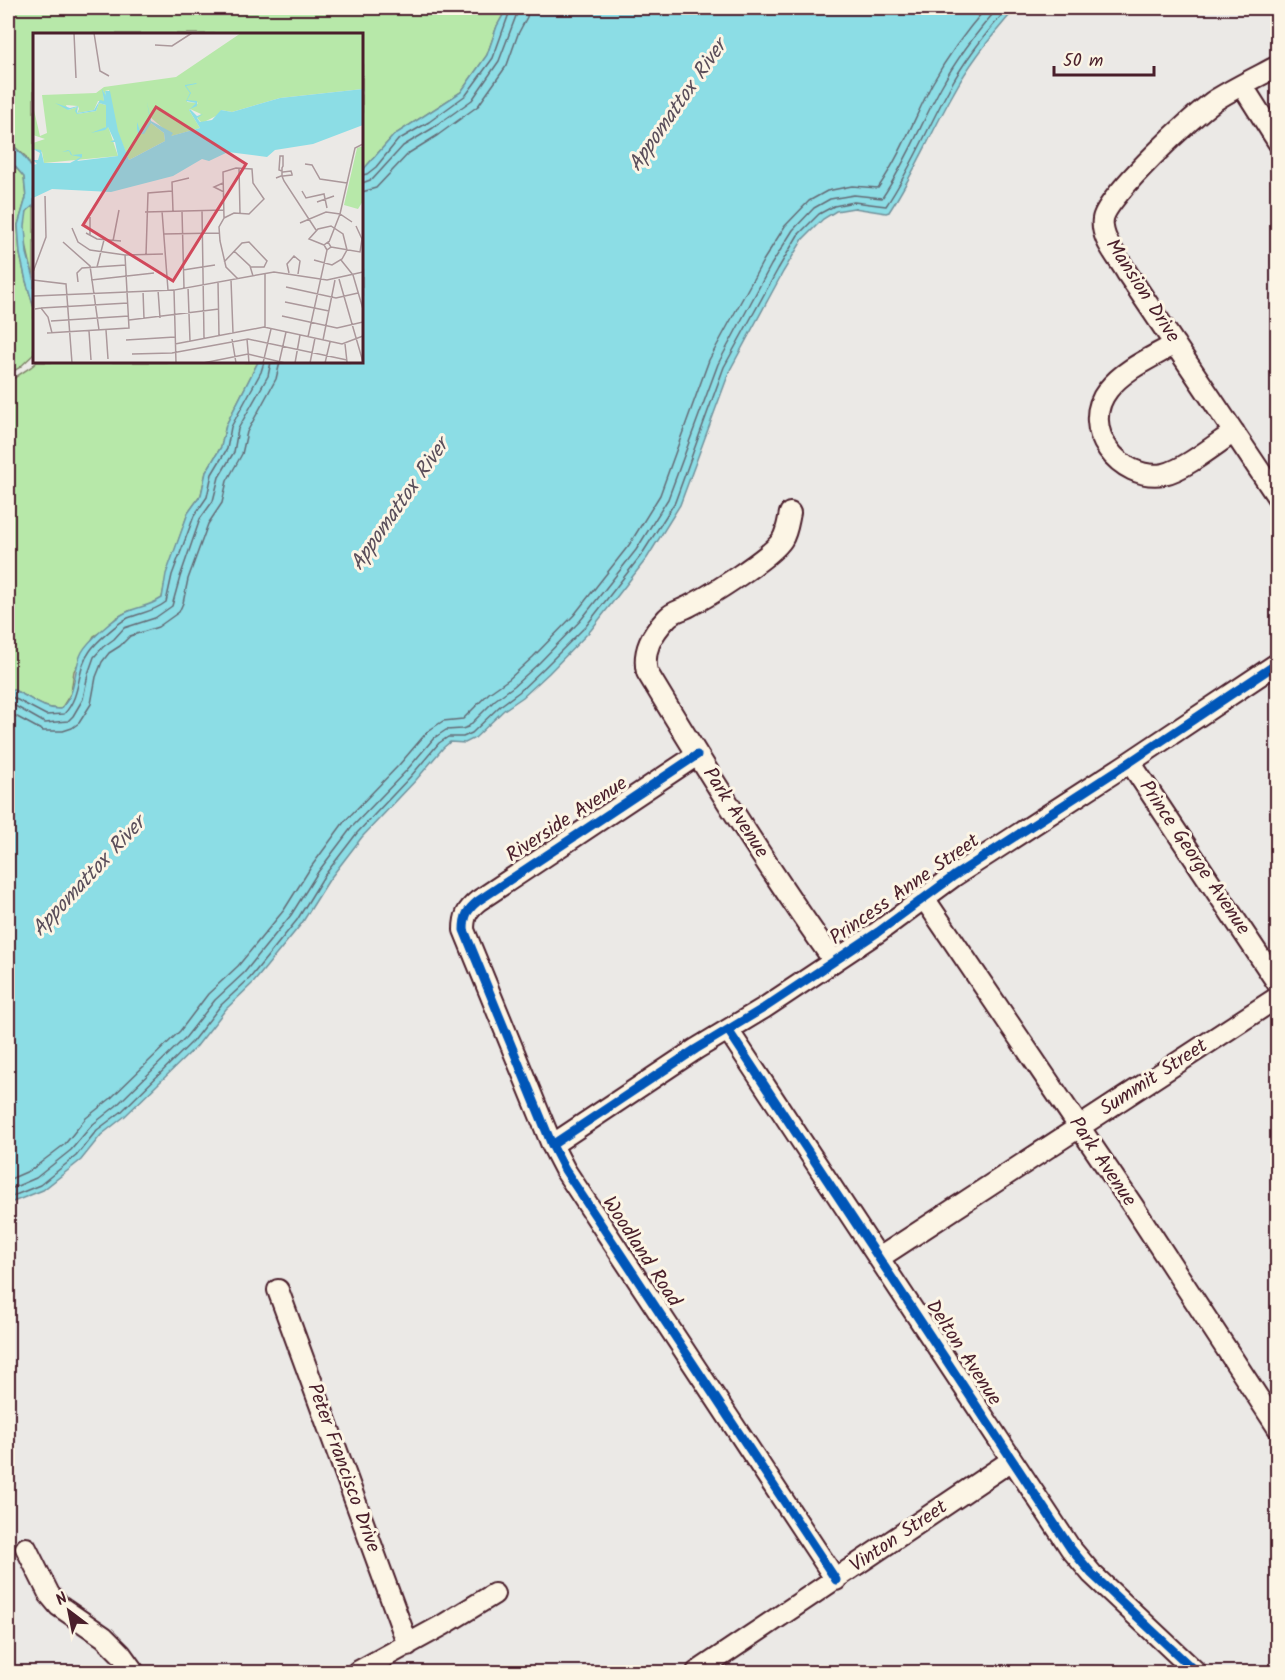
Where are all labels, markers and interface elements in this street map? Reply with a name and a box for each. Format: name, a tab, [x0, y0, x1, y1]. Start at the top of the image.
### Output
water label: Appomattox River	[620, 30, 738, 179]
inset map	[33, 33, 363, 363]
scale bar	[1054, 39, 1154, 77]
text: 50 m	[1063, 47, 1103, 76]
street label: Mansion Drive	[1096, 233, 1188, 349]
water label: Appomattox River	[342, 429, 460, 578]
street label: Park Avenue	[693, 761, 777, 865]
street label: Riverside Avenue	[500, 769, 634, 871]
street label: Prince George Avenue	[1130, 774, 1258, 942]
water label: Appomattox River	[24, 806, 157, 945]
street label: Princess Anne Street	[823, 826, 987, 954]
street label: Summit Street	[1094, 1031, 1215, 1125]
street label: Park Avenue	[1060, 1110, 1144, 1214]
street label: Woodland Road	[593, 1190, 689, 1315]
street label: Delton Avenue	[917, 1293, 1009, 1413]
street label: Peter Francisco Drive	[297, 1379, 389, 1557]
street label: Vinton Street	[844, 1492, 955, 1582]
north arrow	[39, 1581, 99, 1641]
text: N	[51, 1586, 73, 1613]

